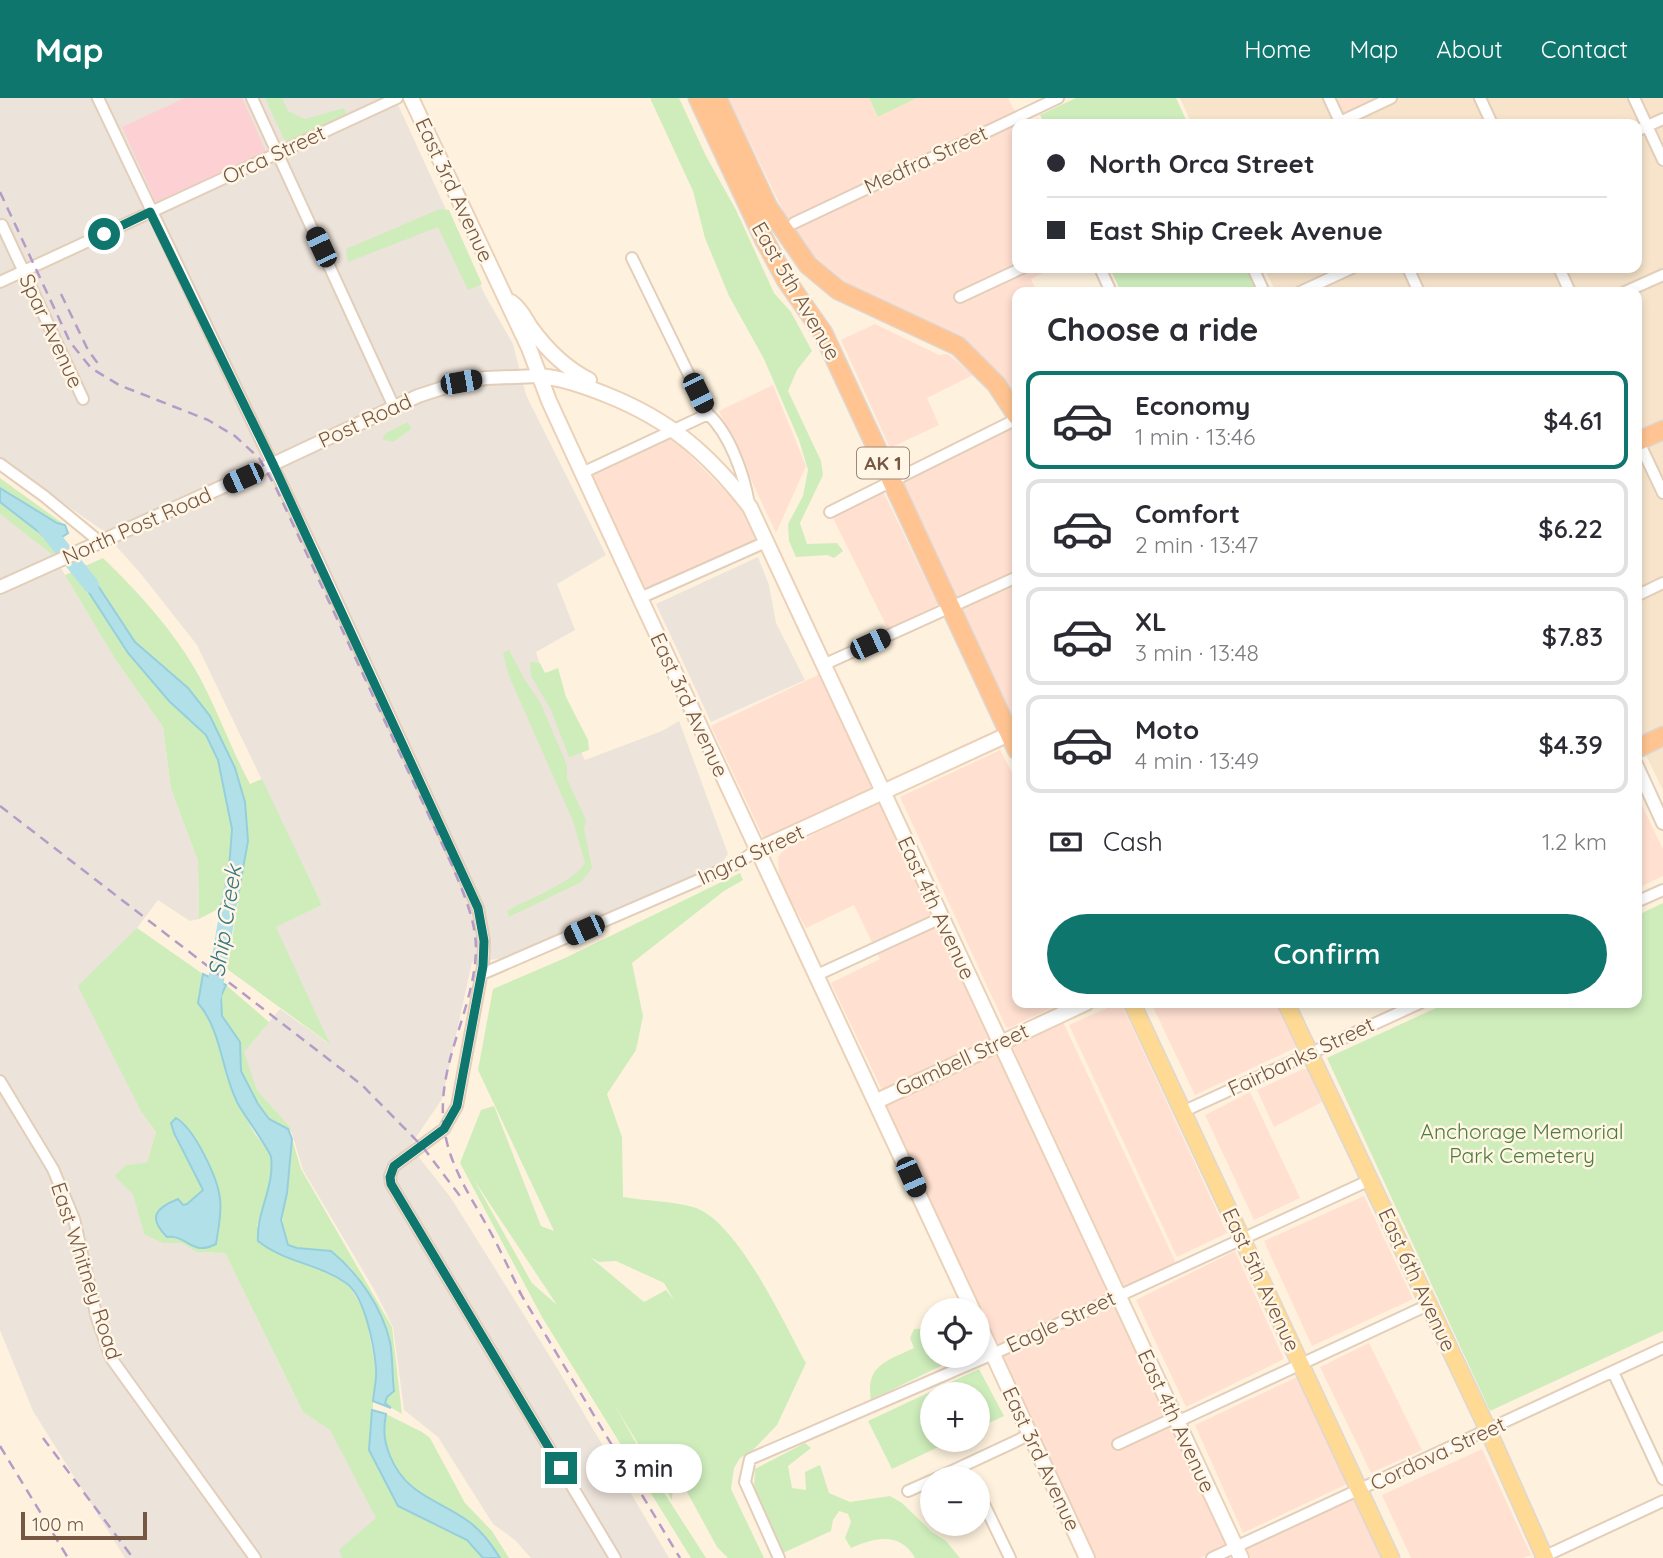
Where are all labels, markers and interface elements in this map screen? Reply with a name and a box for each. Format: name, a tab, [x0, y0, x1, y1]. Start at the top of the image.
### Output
text: Map	[35, 29, 103, 70]
text: Home	[1244, 34, 1311, 64]
text: Map	[1349, 34, 1398, 64]
text: About	[1436, 34, 1503, 64]
text: Contact	[1541, 34, 1628, 64]
street label: East 3rd Avenue	[410, 113, 500, 266]
street label: Orca Street	[218, 119, 329, 189]
street label: Medfra Street	[860, 119, 991, 199]
text: North Orca Street	[1089, 147, 1315, 180]
text: East Ship Creek Avenue	[1089, 214, 1383, 247]
street label: East 5th Avenue	[747, 217, 847, 364]
route start	[88, 218, 120, 250]
car	[303, 224, 340, 270]
street label: Spar Avenue	[14, 269, 90, 392]
text: Choose a ride	[1047, 309, 1259, 349]
car	[439, 368, 484, 396]
car	[680, 370, 717, 416]
street label: Post Road	[314, 387, 415, 453]
icon: car	[1051, 389, 1114, 452]
text: Economy	[1135, 389, 1250, 422]
text: $4.61	[1543, 404, 1603, 437]
text: 1 min · 13:46	[1135, 422, 1255, 451]
road number: AK 1	[857, 448, 909, 478]
car	[220, 460, 267, 496]
street label: North Post Road	[58, 481, 215, 570]
icon: car	[1051, 497, 1114, 560]
text: Comfort	[1135, 497, 1240, 530]
text: $6.22	[1538, 512, 1603, 545]
text: 2 min · 13:47	[1135, 530, 1258, 559]
icon: car	[1051, 605, 1114, 668]
text: XL	[1135, 605, 1167, 638]
text: $7.83	[1542, 620, 1603, 653]
car	[847, 626, 894, 662]
street label: East 3rd Avenue	[645, 628, 735, 781]
text: 3 min · 13:48	[1135, 638, 1259, 667]
icon: car	[1051, 713, 1114, 776]
text: Moto	[1135, 713, 1199, 746]
text: $4.39	[1539, 728, 1603, 761]
text: 4 min · 13:49	[1135, 746, 1259, 775]
street label: Ingra Street	[693, 818, 808, 890]
icon: cash	[1047, 823, 1085, 861]
text: Cash	[1103, 825, 1163, 858]
text: 1.2 km	[1542, 827, 1607, 856]
street label: East 4th Avenue	[892, 832, 981, 983]
water label: Ship Creek	[201, 861, 248, 979]
car	[561, 912, 608, 948]
button: Confirm	[1047, 914, 1607, 994]
street label: Fairbanks Street	[1223, 1011, 1378, 1101]
street label: Gambell Street	[891, 1017, 1032, 1101]
park label: Anchorage Memorial Park Cemetery	[1420, 1118, 1624, 1168]
car	[893, 1154, 930, 1200]
street label: East Whitney Road	[46, 1179, 128, 1363]
street label: East 5th Avenue	[1217, 1204, 1307, 1355]
street label: East 6th Avenue	[1373, 1204, 1462, 1355]
street label: Eagle Street	[1002, 1285, 1119, 1358]
map controls	[920, 1298, 990, 1536]
button: locate	[920, 1298, 990, 1368]
street label: East 4th Avenue	[1132, 1345, 1221, 1496]
button: +	[920, 1382, 990, 1452]
street label: East 3rd Avenue	[997, 1382, 1087, 1535]
street label: Cordova Street	[1366, 1410, 1509, 1496]
callout: 3 min	[586, 1444, 701, 1492]
route end	[545, 1452, 577, 1484]
text: 3 min	[615, 1454, 673, 1483]
button: −	[920, 1466, 990, 1536]
scale bar	[21, 1509, 147, 1541]
text: 100 m	[32, 1512, 84, 1536]

